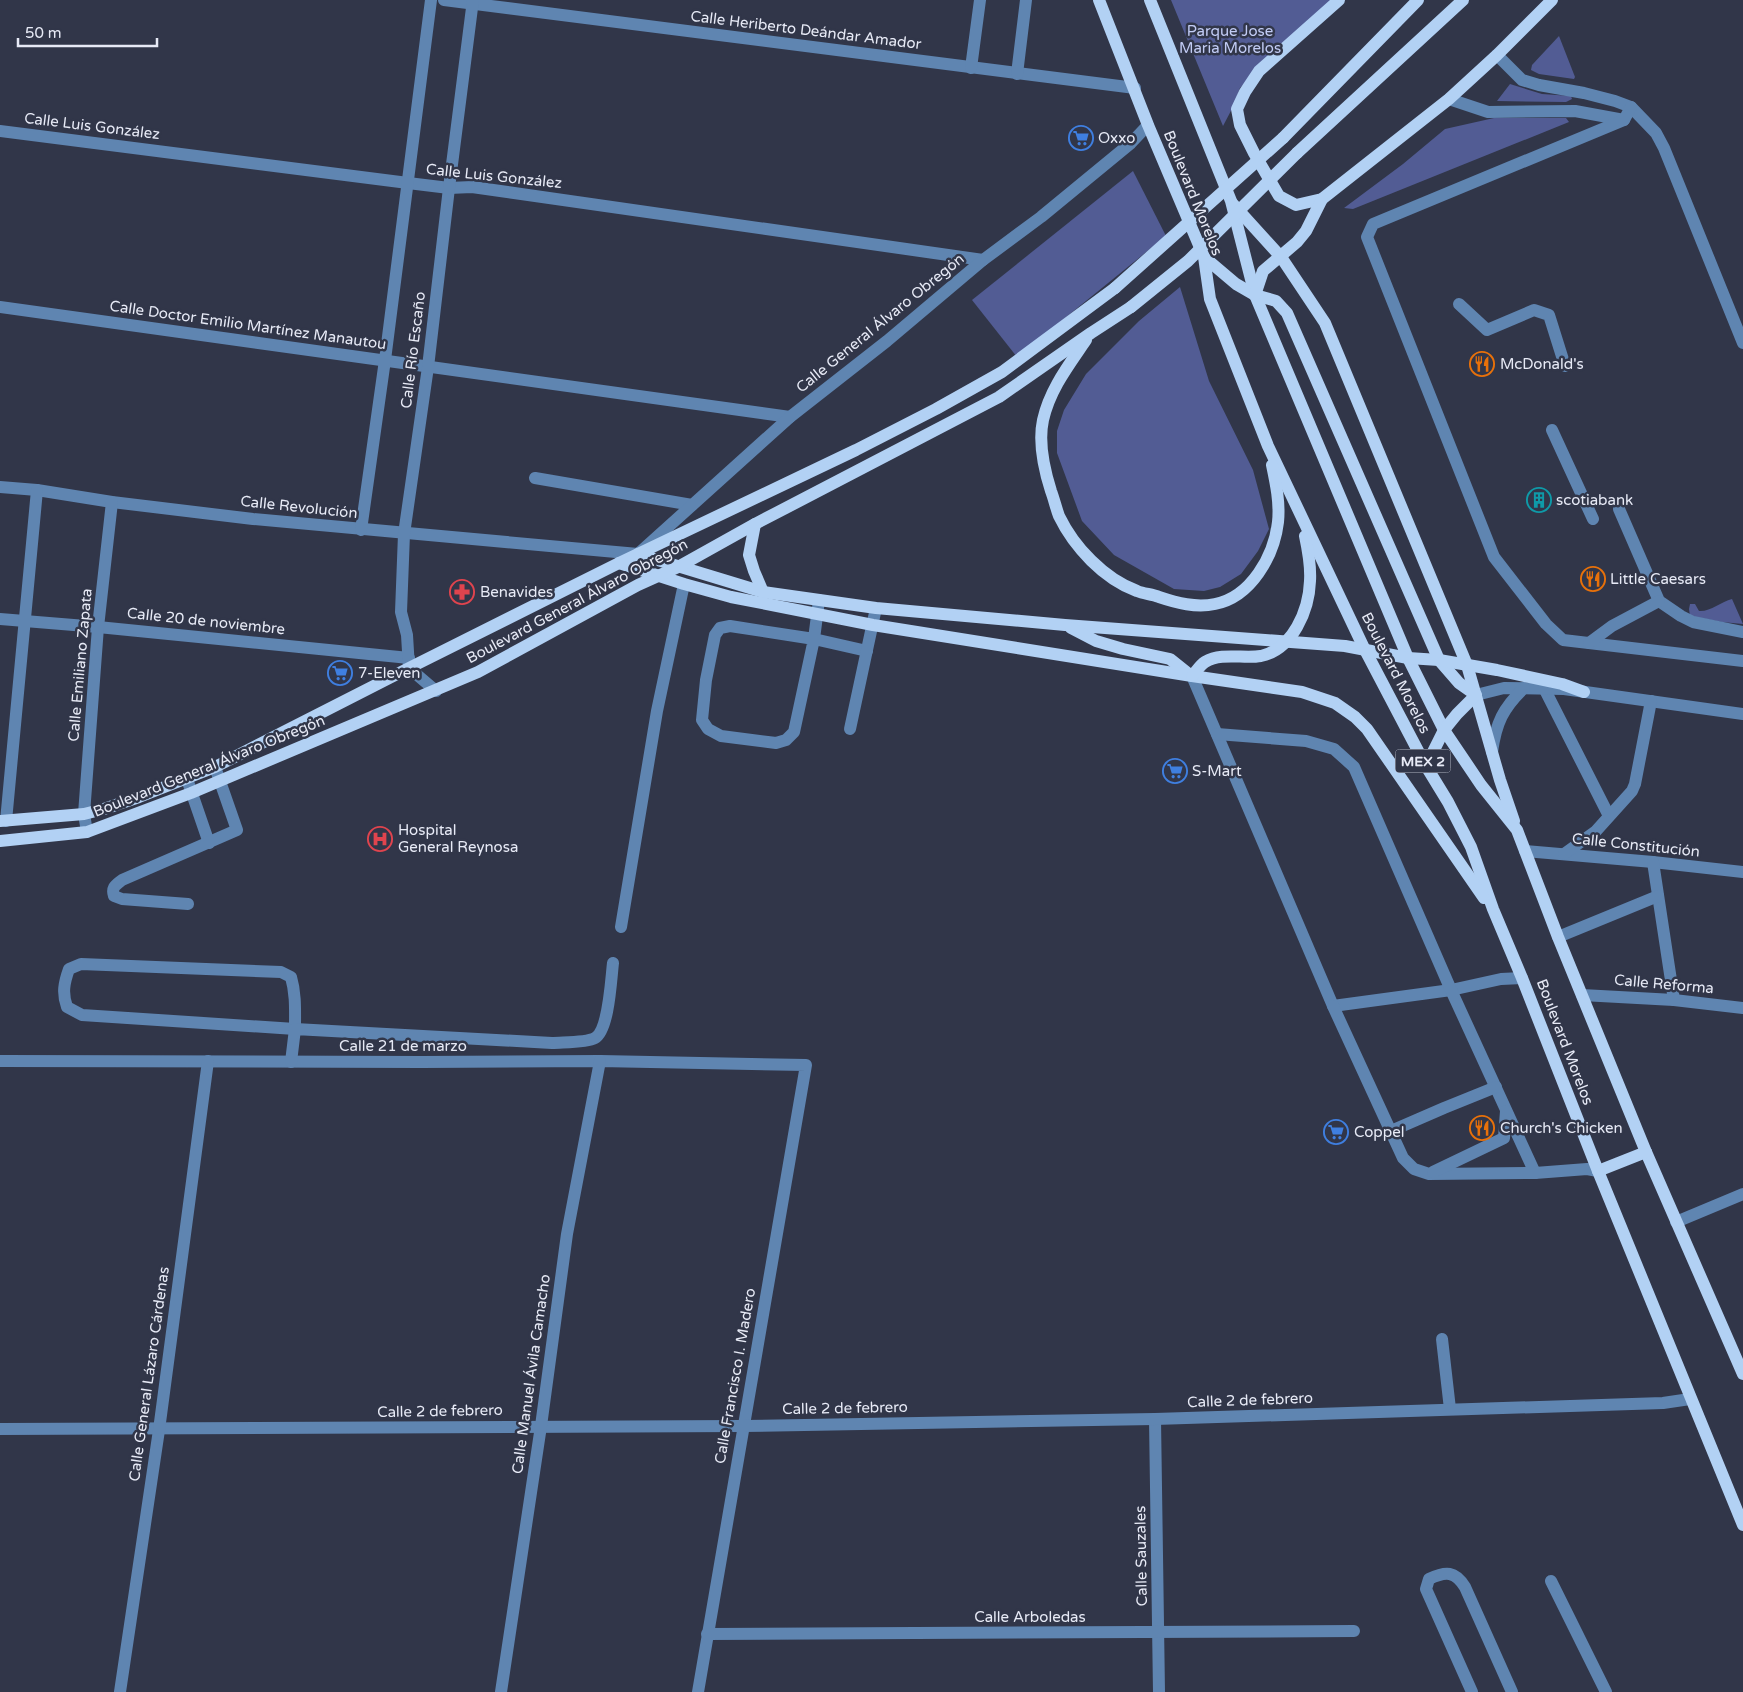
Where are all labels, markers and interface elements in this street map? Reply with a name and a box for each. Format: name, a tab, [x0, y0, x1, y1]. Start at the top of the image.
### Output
street label: Calle Heriberto Deándar Amador	[690, 7, 923, 53]
scale bar	[18, 15, 156, 47]
park label: Parque Jose Maria Morelos	[1179, 22, 1281, 57]
text: 50 m	[25, 24, 62, 42]
street label: Calle Luis González	[23, 109, 161, 143]
supermarket icon: Oxxo	[1068, 125, 1094, 151]
street label: Boulevard Morelos	[1160, 128, 1226, 258]
place label: Oxxo	[1098, 129, 1135, 147]
street label: Calle Luis González	[425, 160, 563, 192]
street label: Calle General Álvaro Obregón	[792, 250, 968, 396]
street label: Calle Río Escaño	[397, 291, 429, 409]
street label: Calle Doctor Emilio Martínez Manautou	[108, 297, 388, 353]
restaurant icon: McDonald's	[1469, 351, 1495, 377]
place label: McDonald's	[1500, 355, 1584, 373]
building icon: scotiabank	[1526, 487, 1552, 513]
place label: scotiabank	[1556, 491, 1633, 509]
street label: Calle Revolución	[240, 492, 358, 522]
street label: Boulevard General Álvaro Obregón	[463, 535, 691, 667]
restaurant icon: Little Caesars	[1580, 566, 1606, 592]
place label: Little Caesars	[1610, 570, 1706, 588]
pharmacy icon: Benavides	[449, 579, 475, 605]
place label: Benavides	[480, 583, 553, 601]
street label: Calle Emiliano Zapata	[64, 588, 96, 742]
street label: Calle 20 de noviembre	[126, 604, 286, 638]
street label: Boulevard Morelos	[1358, 609, 1434, 737]
supermarket icon: 7-Eleven	[327, 660, 353, 686]
place label: 7-Eleven	[358, 664, 420, 682]
street label: Boulevard General Álvaro Obregón	[91, 711, 327, 821]
road number: MEX 2	[1396, 749, 1450, 772]
supermarket icon: S-Mart	[1162, 758, 1188, 784]
place label: S-Mart	[1192, 762, 1242, 780]
place label: Hospital General Reynosa	[398, 821, 518, 856]
hospital icon: Hospital General Reynosa	[367, 826, 393, 852]
street label: Calle Constitución	[1571, 829, 1701, 861]
street label: Calle Reforma	[1613, 971, 1715, 997]
street label: Boulevard Morelos	[1533, 977, 1597, 1107]
street label: Calle 21 de marzo	[339, 1037, 467, 1055]
restaurant icon: Church's Chicken	[1469, 1115, 1495, 1141]
supermarket icon: Coppel	[1323, 1119, 1349, 1145]
place label: Church's Chicken	[1500, 1119, 1623, 1137]
place label: Coppel	[1354, 1123, 1404, 1141]
street label: Calle General Lázaro Cárdenas	[125, 1265, 173, 1483]
street label: Calle Manuel Ávila Camacho	[508, 1273, 554, 1475]
street label: Calle Francisco I. Madero	[711, 1287, 759, 1465]
street label: Calle 2 de febrero	[1187, 1389, 1313, 1411]
street label: Calle 2 de febrero	[782, 1398, 908, 1418]
street label: Calle 2 de febrero	[377, 1401, 503, 1421]
street label: Calle Sauzales	[1131, 1505, 1151, 1607]
street label: Calle Arboledas	[974, 1608, 1086, 1626]

